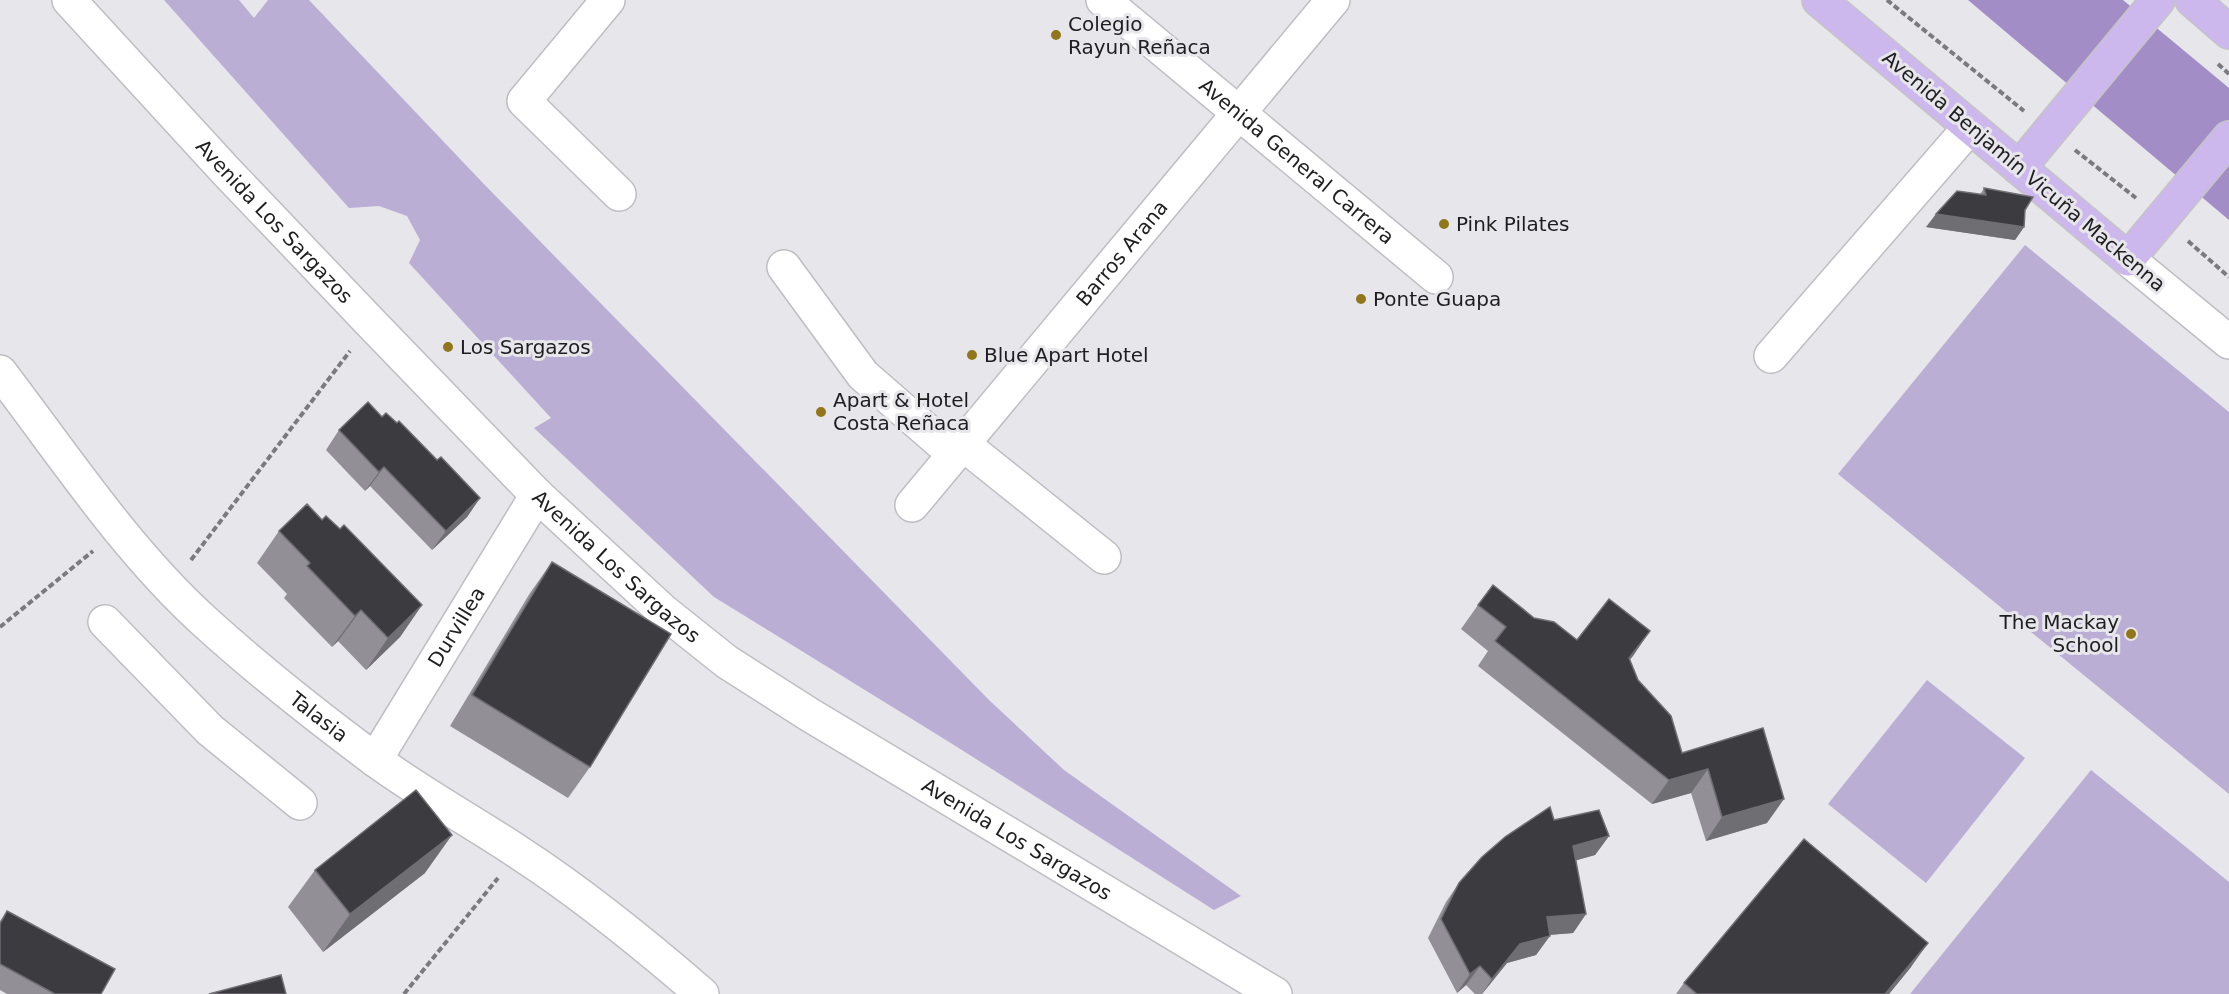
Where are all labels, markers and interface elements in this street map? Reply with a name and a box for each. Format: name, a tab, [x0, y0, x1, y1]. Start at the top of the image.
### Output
place label: Colegio Rayun Reñaca	[1068, 12, 1211, 59]
marker: Colegio Rayun Reñaca	[1049, 28, 1063, 42]
street label: Avenida Benjamín Vicuña Mackenna	[1878, 46, 2170, 296]
street label: Avenida General Carrera	[1194, 73, 1399, 249]
street label: Avenida Los Sargazos	[191, 134, 358, 308]
street label: Barros Arana	[1071, 196, 1173, 311]
place label: Pink Pilates	[1456, 212, 1569, 236]
marker: Pink Pilates	[1437, 217, 1451, 231]
place label: Ponte Guapa	[1373, 287, 1501, 311]
marker: Ponte Guapa	[1354, 292, 1368, 306]
place label: Los Sargazos	[460, 335, 591, 359]
marker: Los Sargazos	[441, 340, 455, 354]
place label: Blue Apart Hotel	[984, 343, 1149, 367]
marker: Blue Apart Hotel	[965, 348, 979, 362]
place label: Apart & Hotel Costa Reñaca	[833, 388, 970, 435]
marker: Apart & Hotel Costa Reñaca	[814, 405, 828, 419]
street label: Avenida Los Sargazos	[528, 485, 705, 648]
street label: Durvillea	[423, 582, 490, 671]
place label: The Mackay School	[1999, 610, 2119, 657]
marker: The Mackay School	[2124, 627, 2138, 641]
street label: Talasia	[284, 686, 353, 747]
street label: Avenida Los Sargazos	[918, 773, 1116, 905]

